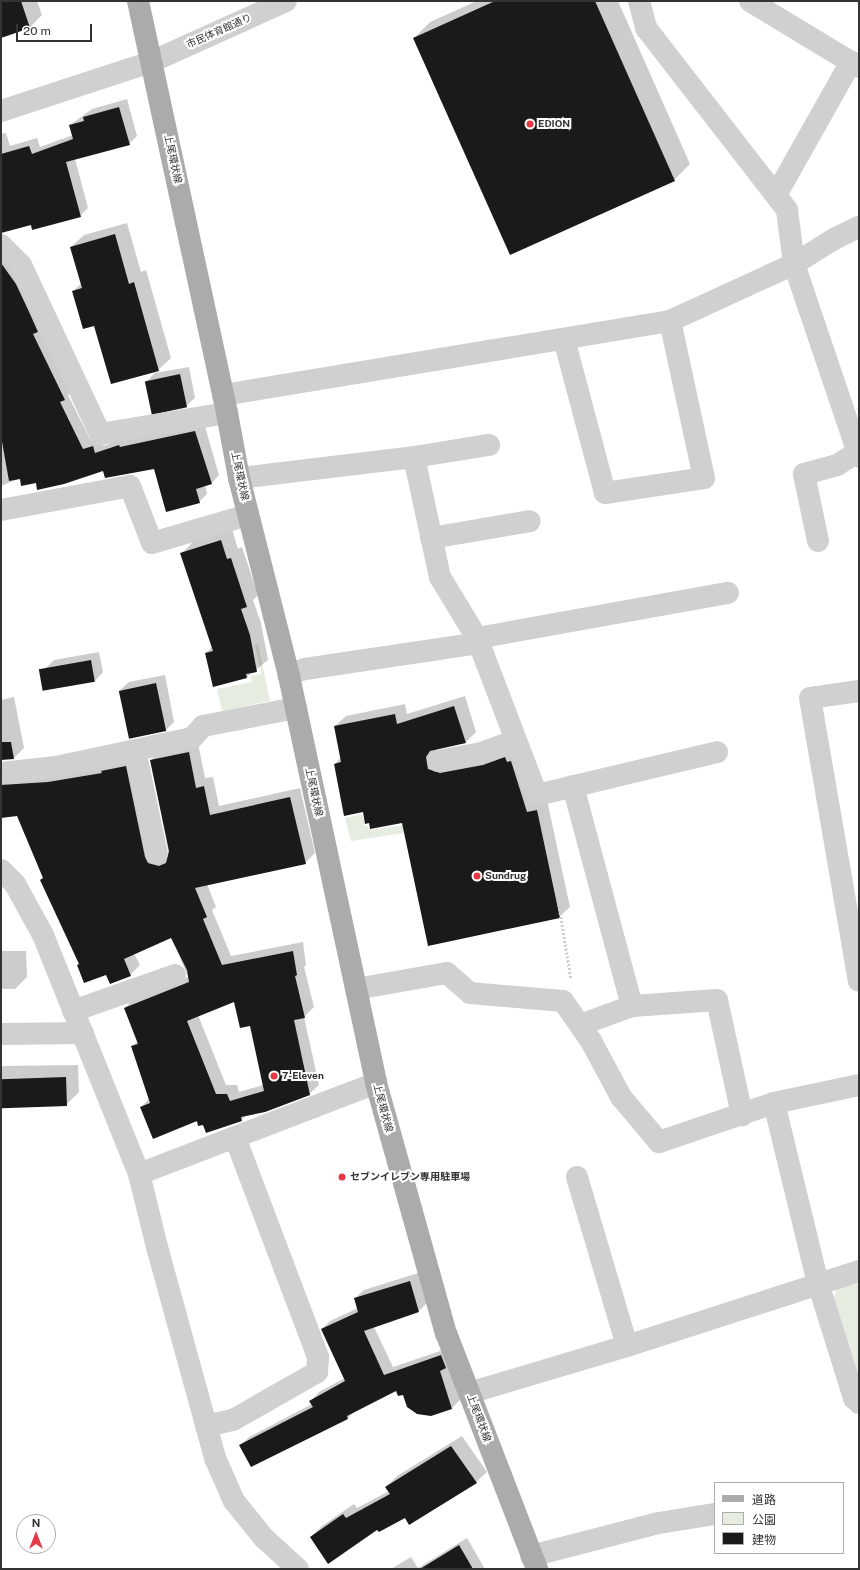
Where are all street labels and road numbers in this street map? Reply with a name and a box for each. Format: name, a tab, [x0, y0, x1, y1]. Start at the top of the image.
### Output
street label: 市民体育館通り	[185, 11, 253, 51]
street label: 上尾環状線	[162, 133, 184, 185]
street label: 上尾環状線	[229, 450, 251, 502]
street label: 上尾環状線	[303, 766, 325, 818]
street label: 上尾環状線	[371, 1082, 395, 1134]
street label: 上尾環状線	[464, 1393, 494, 1443]

